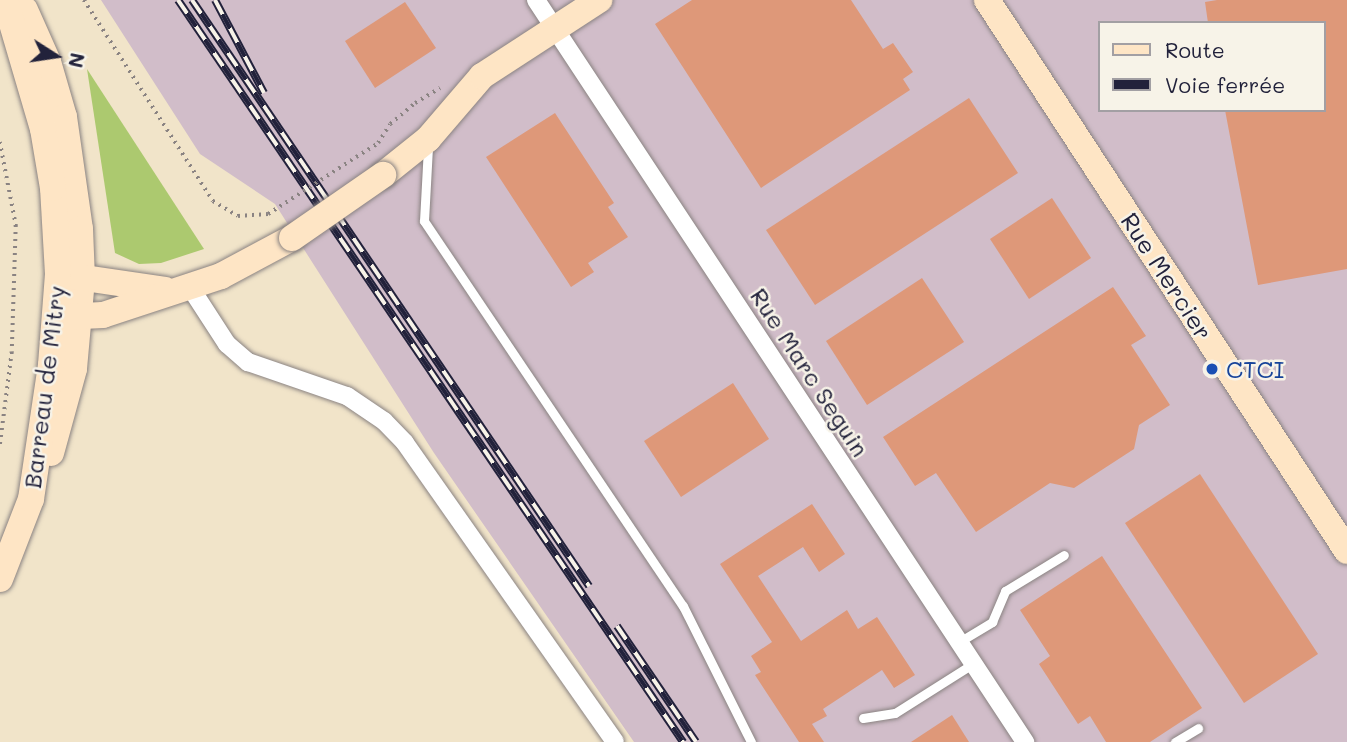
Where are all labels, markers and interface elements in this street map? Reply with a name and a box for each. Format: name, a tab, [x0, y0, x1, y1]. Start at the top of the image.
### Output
north arrow	[21, 21, 91, 91]
legend	[1098, 21, 1326, 112]
text: Route	[1165, 36, 1225, 63]
text: N	[63, 51, 91, 70]
text: Voie ferrée	[1165, 71, 1285, 98]
street label: Rue Mercier	[1115, 207, 1219, 345]
street label: Rue Marc Seguin	[745, 282, 875, 462]
street label: Barreau de Mitry	[17, 284, 71, 490]
place label: CTCI	[1226, 355, 1284, 383]
marker: CTCI	[1204, 361, 1220, 377]

